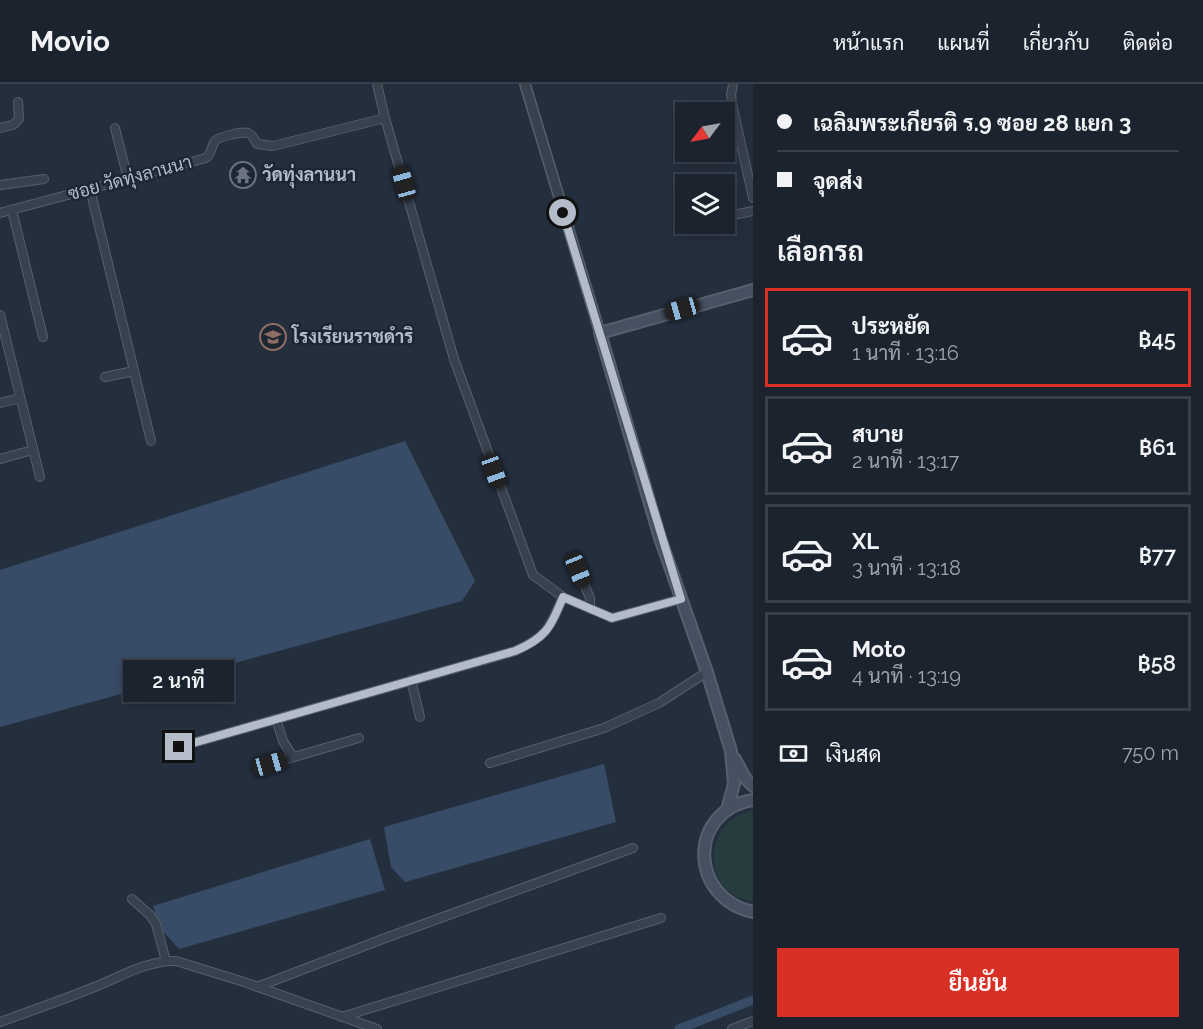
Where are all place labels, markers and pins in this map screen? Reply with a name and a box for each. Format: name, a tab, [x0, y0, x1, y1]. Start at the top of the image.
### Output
temple icon: วัดทุ่งลานนา	[228, 160, 258, 190]
place label: วัดทุ่งลานนา	[262, 163, 356, 189]
school or university icon: โรงเรียนราชดำริ	[258, 322, 288, 352]
place label: โรงเรียนราชดำริ	[291, 324, 413, 347]

